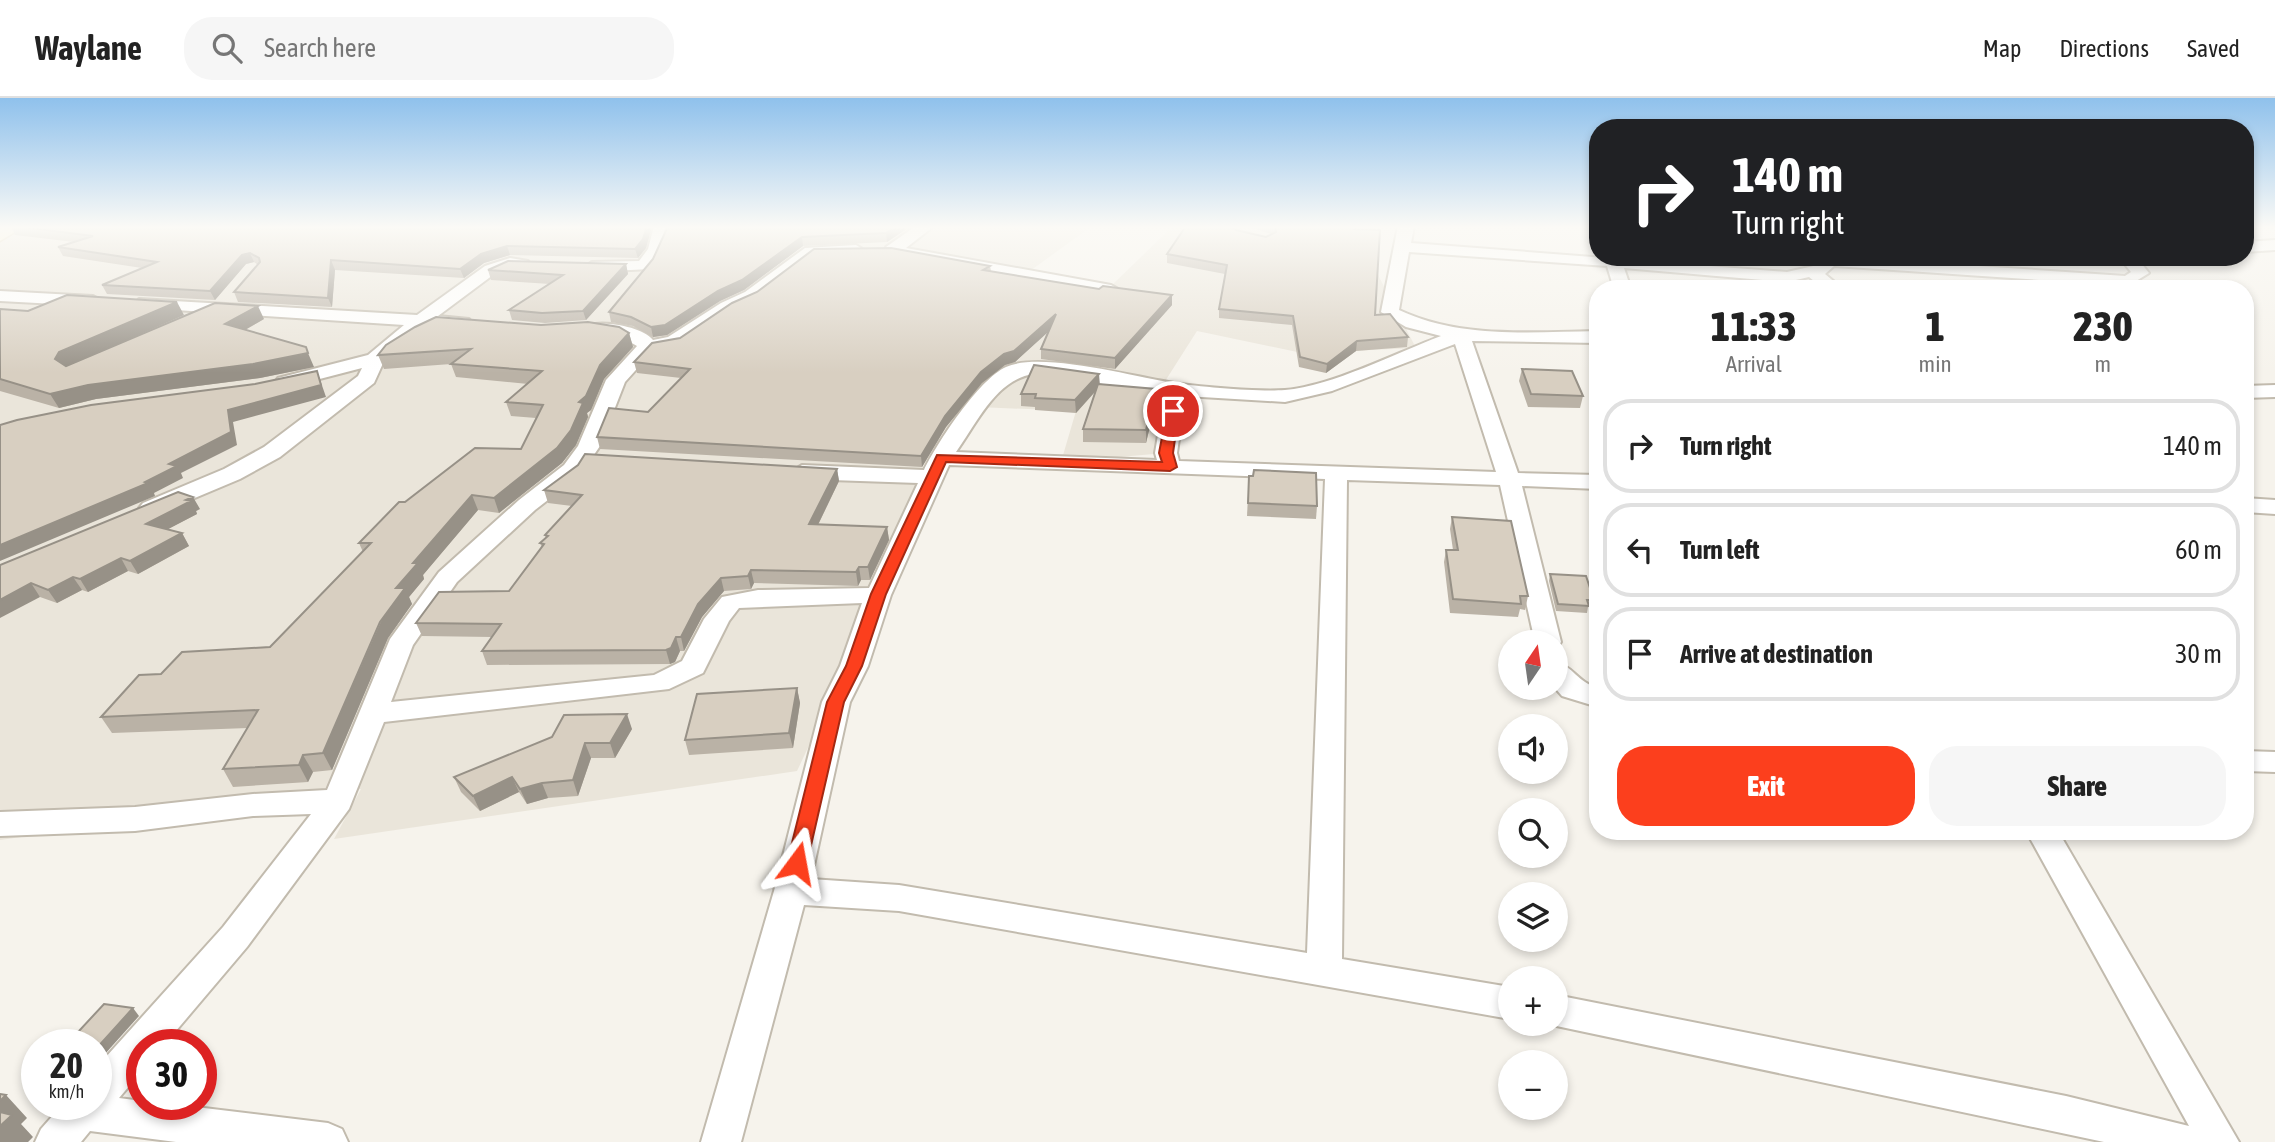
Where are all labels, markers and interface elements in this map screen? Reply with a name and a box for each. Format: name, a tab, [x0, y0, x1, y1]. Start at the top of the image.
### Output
search box	[184, 17, 674, 80]
text: Waylane	[35, 29, 142, 67]
icon: search	[208, 29, 246, 67]
text: Search here	[264, 33, 376, 63]
text: Map	[1983, 35, 2021, 62]
text: Directions	[2059, 35, 2149, 62]
text: Saved	[2187, 35, 2240, 62]
text: 140 m	[1732, 146, 1843, 202]
icon: right	[1617, 147, 1708, 238]
text: Turn right	[1732, 204, 1845, 241]
text: 11:33	[1711, 302, 1797, 350]
text: 1	[1925, 302, 1945, 350]
text: 230	[2073, 302, 2132, 350]
text: Arrival	[1726, 351, 1782, 377]
text: min	[1919, 351, 1952, 377]
text: m	[2095, 351, 2111, 377]
pin	[1143, 381, 1203, 441]
icon: arrive	[1154, 392, 1192, 430]
icon: right	[1621, 427, 1659, 465]
text: Turn right	[1680, 431, 1771, 461]
text: 140 m	[2163, 431, 2222, 461]
icon: left	[1621, 531, 1659, 569]
text: Turn left	[1680, 535, 1760, 565]
text: 60 m	[2175, 535, 2222, 565]
north arrow	[1498, 630, 1568, 700]
map controls	[1498, 630, 1568, 1120]
icon: arrive	[1621, 635, 1659, 673]
text: Arrive at destination	[1680, 639, 1873, 669]
text: 30 m	[2175, 639, 2222, 669]
button: sound	[1498, 714, 1568, 784]
button: Exit	[1617, 746, 1915, 826]
button: Share	[1929, 746, 2226, 826]
button: search	[1498, 798, 1568, 868]
position arrow	[760, 826, 834, 900]
button: layers	[1498, 882, 1568, 952]
button: +	[1498, 966, 1568, 1036]
speed limit sign: 30	[126, 1029, 217, 1120]
text: 20	[50, 1045, 83, 1085]
button: −	[1498, 1050, 1568, 1120]
text: km/h	[49, 1081, 84, 1102]

